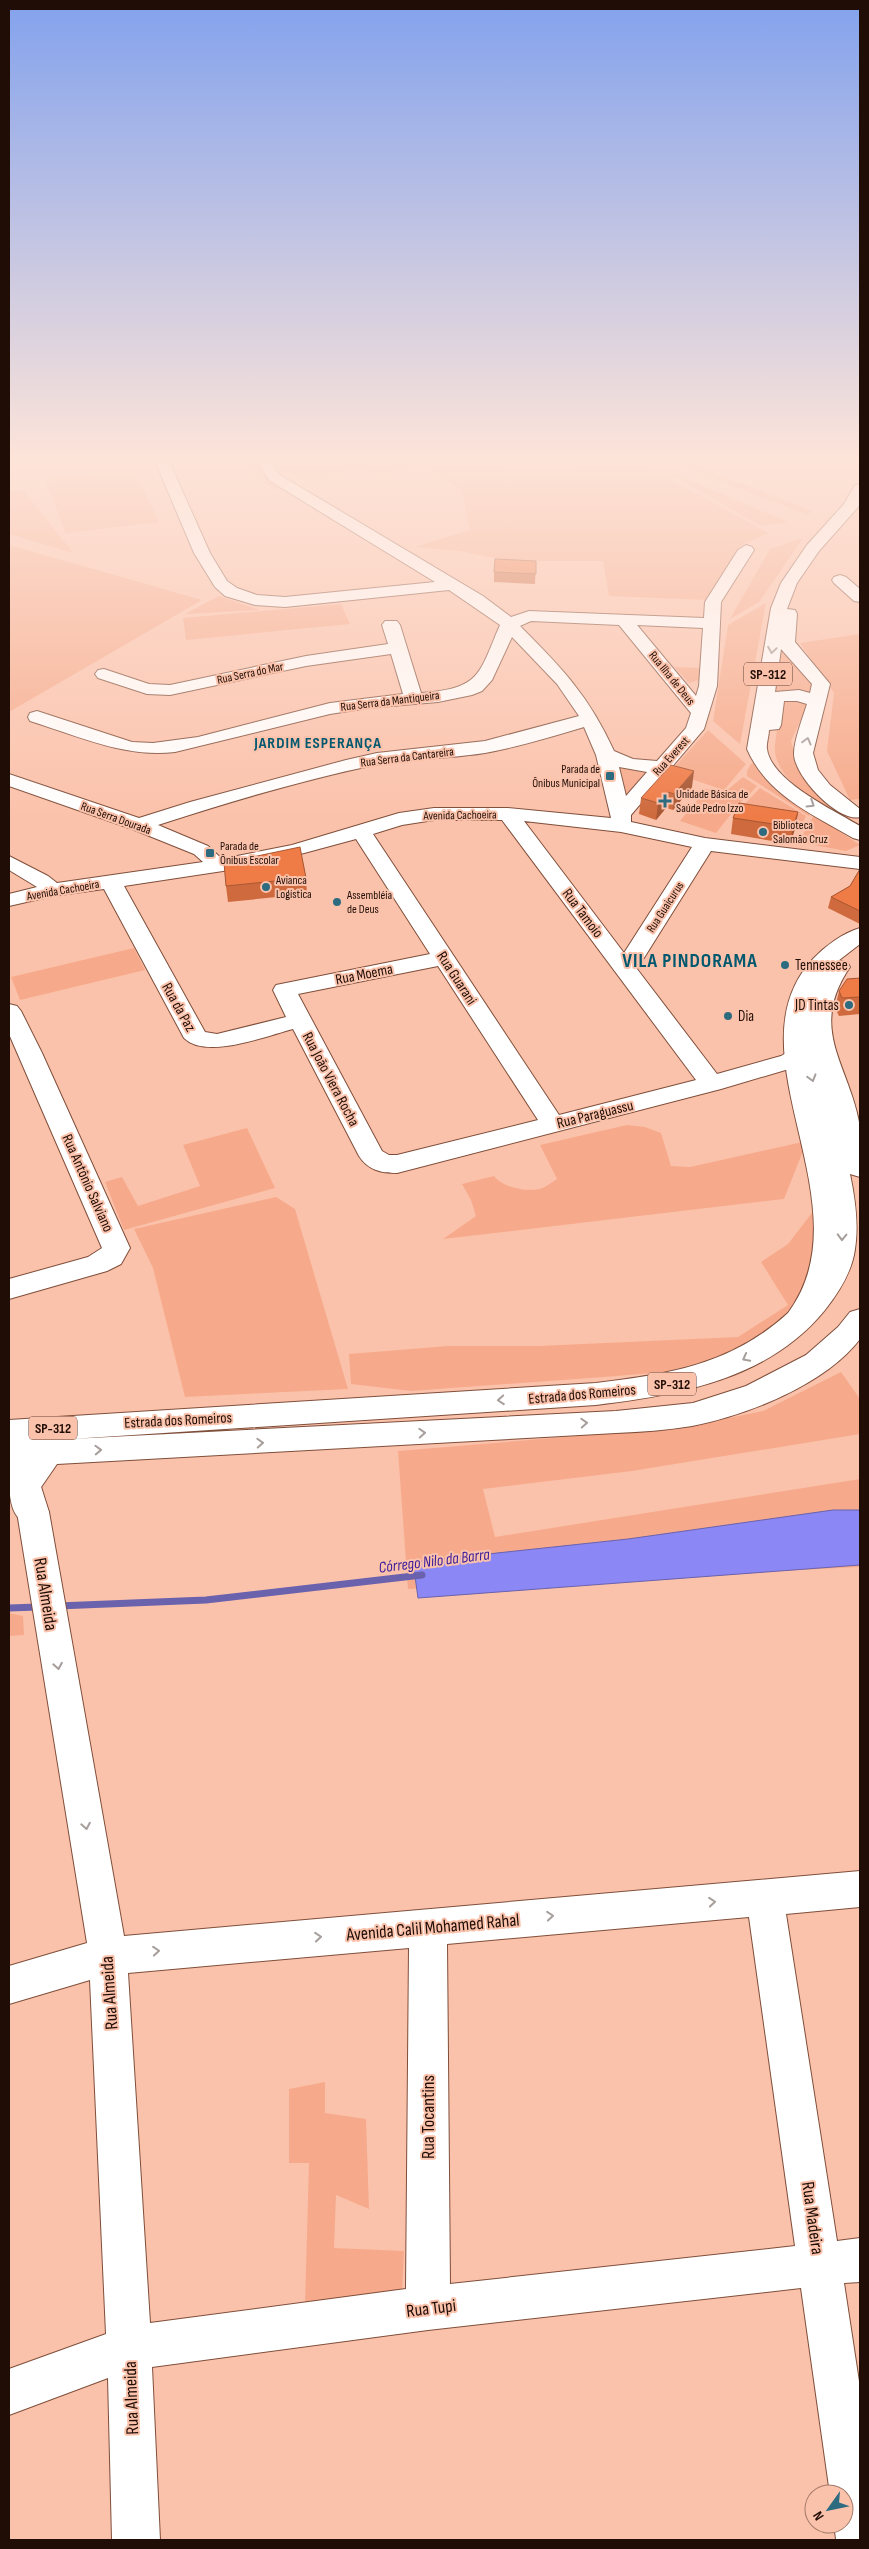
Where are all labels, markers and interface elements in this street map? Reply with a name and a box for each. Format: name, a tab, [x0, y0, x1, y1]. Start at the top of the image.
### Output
one-way arrow	[767, 646, 777, 654]
street label: Rua Ilha de Deus	[645, 648, 698, 708]
street label: Rua Serra do Mar	[216, 659, 285, 688]
road number: SP-312	[744, 662, 792, 686]
street label: Rua Serra da Mantiqueira	[340, 688, 441, 715]
street label: Rua Everest	[650, 733, 693, 779]
district label: JARDIM ESPERANÇA	[253, 734, 382, 753]
one-way arrow	[801, 737, 811, 745]
street label: Rua Serra da Cantareira	[360, 744, 455, 771]
place label: Parada de Ônibus Municipal	[532, 762, 600, 791]
marker: Parada de Ônibus Municipal	[604, 770, 616, 782]
place label: Unidade Básica de Saúde Pedro Izzo	[676, 787, 748, 816]
marker: Unidade Básica de Saúde Pedro Izzo	[658, 794, 672, 808]
one-way arrow	[806, 798, 815, 808]
street label: Rua Serra Dourada	[79, 799, 153, 838]
street label: Avenida Cachoeira	[422, 807, 497, 824]
place label: Biblioteca Salomão Cruz	[773, 818, 828, 847]
marker: Biblioteca Salomão Cruz	[757, 826, 769, 838]
place label: Parada de Ônibus Escolar	[220, 839, 279, 868]
marker: Parada de Ônibus Escolar	[204, 847, 216, 859]
place label: Avianca Logística	[275, 873, 312, 902]
street label: Avenida Cachoeira	[25, 877, 101, 904]
street label: Rua Guaicurus	[643, 879, 687, 935]
marker: Avianca Logística	[260, 881, 272, 893]
street label: Rua Tamoio	[558, 885, 607, 942]
place label: Assembléia de Deus	[346, 888, 392, 917]
marker: Assembléia de Deus	[331, 896, 343, 908]
street label: Rua Guarani	[432, 948, 481, 1009]
district label: VILA PINDORAMA	[622, 949, 758, 973]
place label: Tennessee	[795, 956, 848, 975]
marker: Tennessee	[779, 959, 791, 971]
street label: Rua Moema	[334, 960, 395, 989]
street label: Rua da Paz	[157, 979, 200, 1036]
place label: JD Tintas	[794, 996, 839, 1015]
marker: JD Tintas	[843, 999, 855, 1011]
place label: Dia	[738, 1007, 754, 1026]
marker: Dia	[722, 1010, 734, 1022]
street label: Rua João Viera Rocha	[298, 1029, 363, 1130]
one-way arrow	[807, 1074, 817, 1082]
street label: Rua Paraguassu	[555, 1096, 635, 1133]
street label: Rua Antônio Salviano	[57, 1131, 118, 1235]
one-way arrow	[837, 1234, 847, 1242]
one-way arrow	[742, 1352, 751, 1362]
road number: SP-312	[648, 1372, 696, 1396]
street label: Estrada dos Romeiros	[528, 1380, 637, 1409]
one-way arrow	[497, 1395, 505, 1406]
street label: Estrada dos Romeiros	[124, 1408, 232, 1433]
road number: SP-312	[29, 1416, 77, 1440]
one-way arrow	[581, 1418, 589, 1429]
one-way arrow	[418, 1427, 426, 1438]
one-way arrow	[256, 1437, 264, 1448]
one-way arrow	[94, 1445, 102, 1456]
water label: Córrego Nilo da Barra	[378, 1545, 491, 1578]
street label: Rua Almeida	[29, 1556, 62, 1632]
one-way arrow	[53, 1662, 63, 1671]
one-way arrow	[81, 1822, 91, 1831]
one-way arrow	[708, 1897, 716, 1908]
street label: Avenida Calil Mohamed Rahal	[345, 1909, 520, 1946]
one-way arrow	[546, 1911, 554, 1922]
one-way arrow	[314, 1932, 322, 1943]
one-way arrow	[152, 1946, 160, 1957]
street label: Rua Almeida	[96, 1956, 123, 2030]
street label: Rua Tocantins	[418, 2075, 439, 2159]
street label: Rua Madeira	[797, 2180, 828, 2256]
street label: Rua Tupi	[405, 2295, 457, 2322]
street label: Rua Almeida	[120, 2361, 143, 2435]
north arrow	[804, 2484, 854, 2534]
text: N	[809, 2508, 828, 2524]

